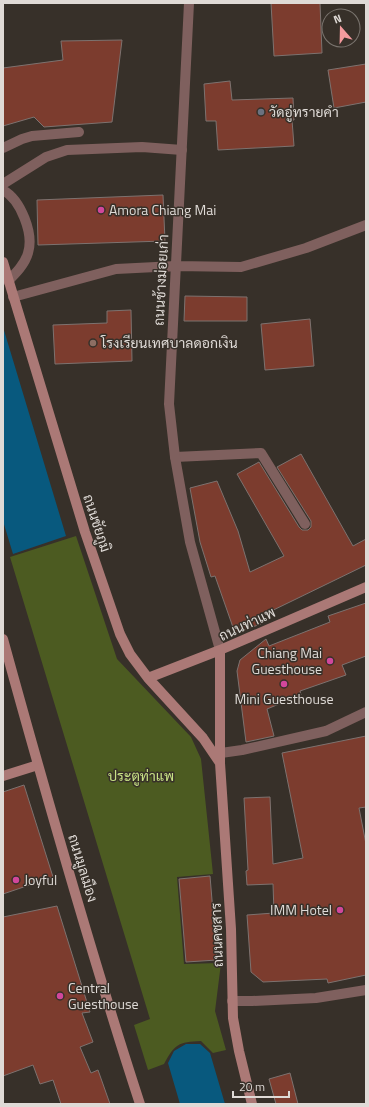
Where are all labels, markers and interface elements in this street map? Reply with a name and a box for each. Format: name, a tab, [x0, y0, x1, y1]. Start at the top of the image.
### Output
north arrow	[321, 8, 361, 48]
text: N	[331, 10, 344, 27]
place label: วัดอู่ทรายคำ	[269, 101, 339, 122]
marker: วัดอู่ทรายคำ	[256, 107, 266, 117]
place label: Amora Chiang Mai	[109, 199, 216, 220]
marker: Amora Chiang Mai	[96, 205, 106, 215]
street label: ถนนช้างม่อยเก่า	[148, 234, 173, 326]
place label: โรงเรียนเทศบาลดอกเงิน	[100, 332, 238, 353]
marker: โรงเรียนเทศบาลดอกเงิน	[88, 338, 98, 348]
street label: ถนนชัยภูมิ	[78, 491, 117, 554]
street label: ถนนท่าแพ	[215, 601, 278, 646]
place label: Chiang Mai Guesthouse	[252, 642, 322, 679]
marker: Chiang Mai Guesthouse	[325, 656, 335, 666]
marker: Mini Guesthouse	[279, 679, 289, 689]
place label: Mini Guesthouse	[235, 688, 333, 709]
park label: ประตูท่าแพ	[108, 765, 174, 786]
street label: ถนนมูลเมือง	[63, 831, 104, 904]
place label: Joyful	[24, 869, 57, 890]
marker: Joyful	[11, 875, 21, 885]
place label: IMM Hotel	[270, 899, 332, 920]
street label: ถนนคชสาร	[205, 902, 228, 968]
marker: IMM Hotel	[335, 905, 345, 915]
place label: Central Guesthouse	[68, 977, 138, 1014]
marker: Central Guesthouse	[55, 991, 65, 1001]
scale bar	[233, 1073, 289, 1099]
text: 20 m	[239, 1077, 265, 1096]

